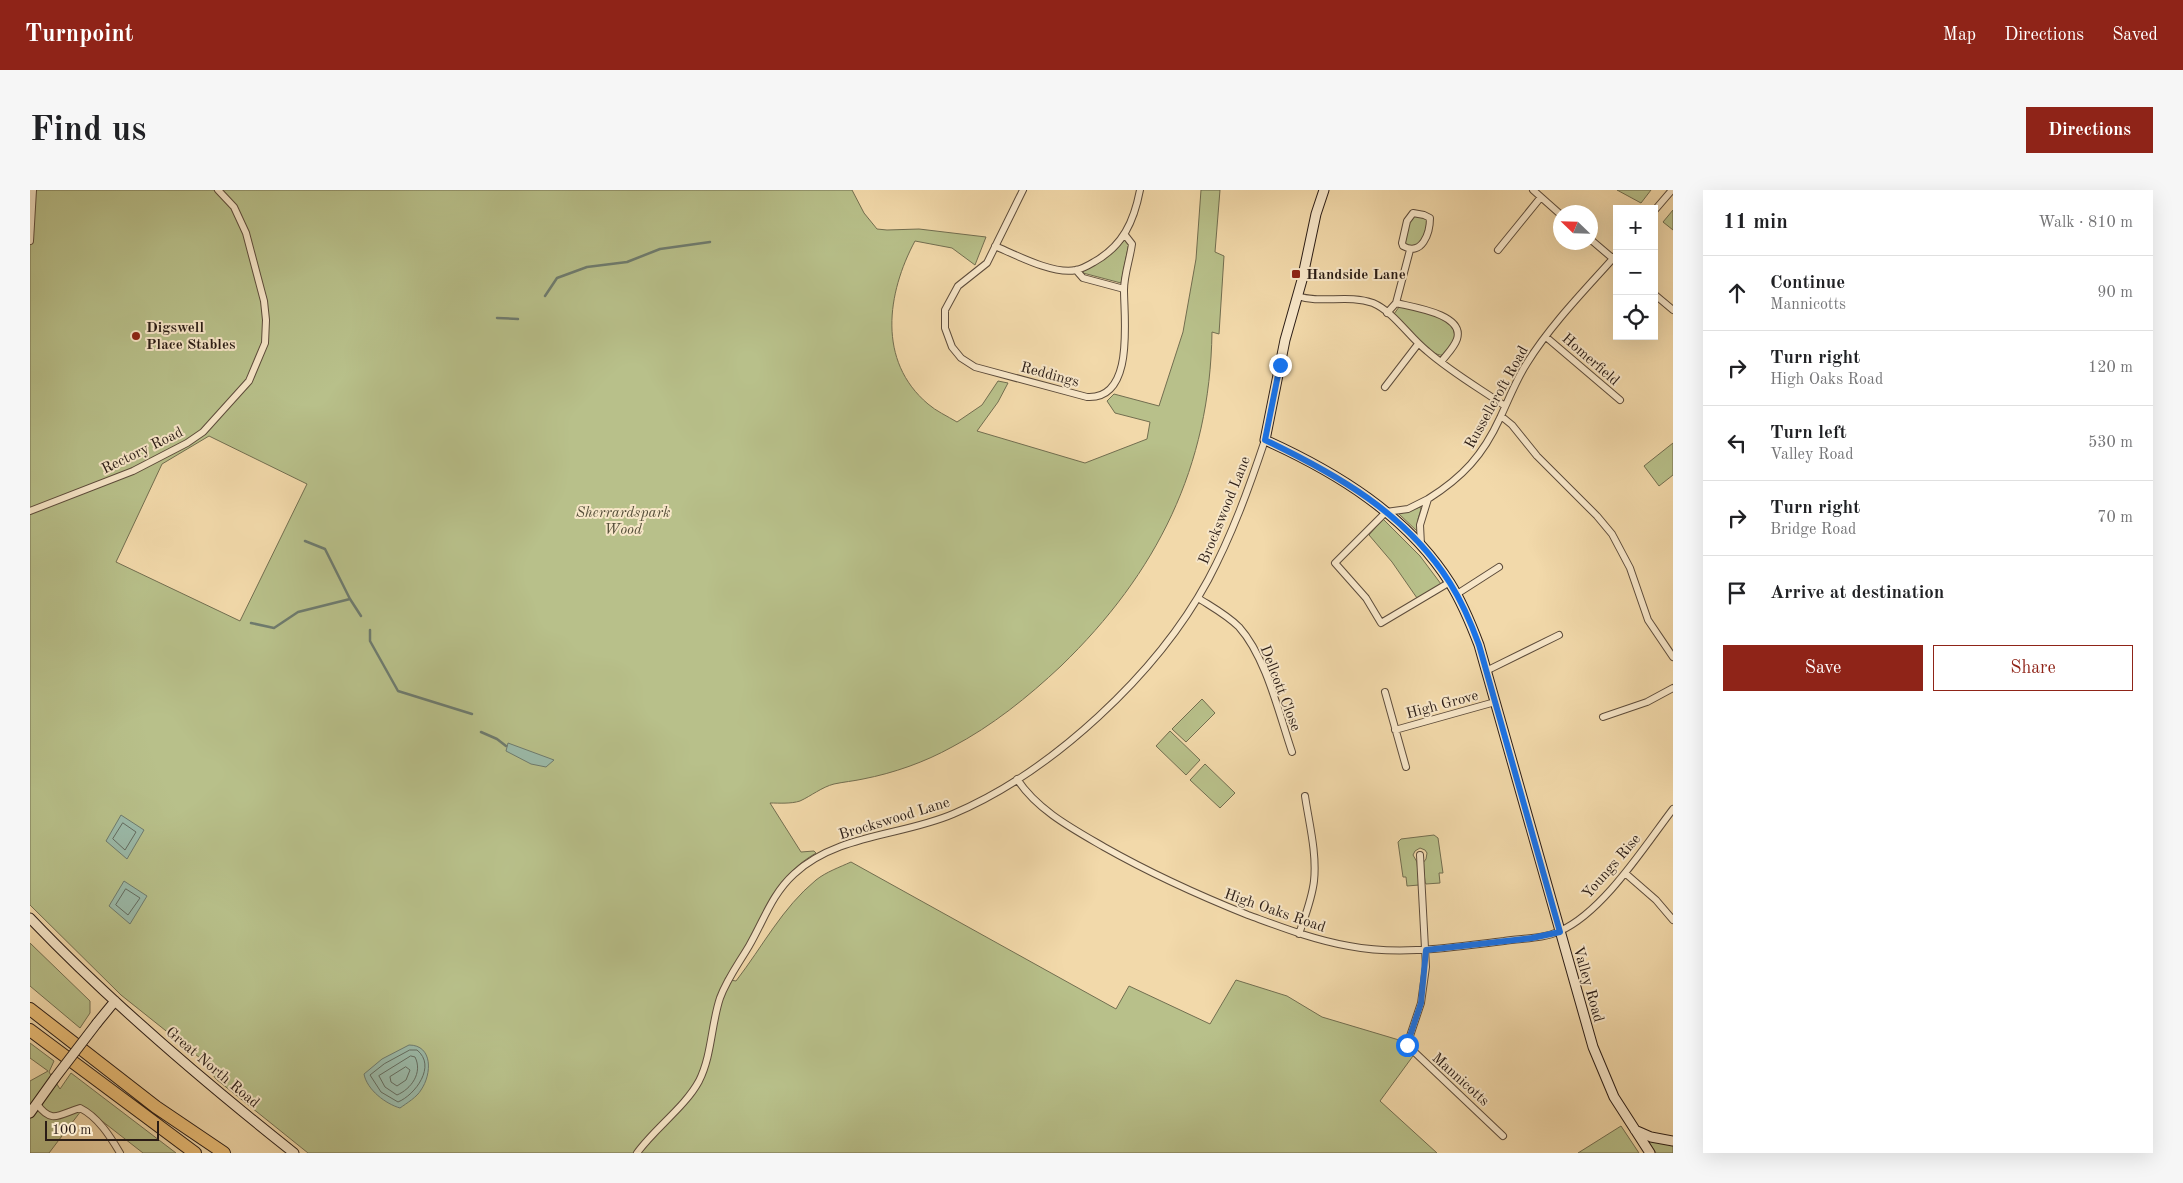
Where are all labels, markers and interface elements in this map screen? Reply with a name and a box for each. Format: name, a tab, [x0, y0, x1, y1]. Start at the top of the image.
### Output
text: Turnpoint	[25, 23, 133, 47]
text: Map	[1943, 26, 1976, 44]
text: Directions	[2004, 26, 2084, 44]
text: Saved	[2112, 26, 2158, 44]
button: Directions	[2026, 107, 2153, 153]
text: Find us	[30, 113, 146, 148]
north arrow	[1553, 205, 1598, 250]
map controls	[1613, 205, 1658, 340]
button: +	[1613, 205, 1658, 250]
text: 11 min	[1723, 212, 1788, 233]
text: Walk · 810 m	[2038, 215, 2133, 231]
button: −	[1613, 250, 1658, 295]
marker: Handside Lane	[1290, 268, 1302, 280]
place label: Handside Lane	[1306, 268, 1406, 283]
text: Continue	[1770, 274, 1845, 293]
icon: ahead	[1723, 279, 1751, 307]
text: 90 m	[2097, 285, 2133, 301]
button: locate	[1613, 295, 1658, 340]
text: Mannicotts	[1770, 297, 1846, 313]
place label: Digswell Place Stables	[146, 321, 236, 353]
marker: Digswell Place Stables	[130, 330, 142, 342]
street label: Homerfield	[1558, 331, 1622, 389]
street label: Russellcroft Road	[1463, 344, 1532, 452]
text: Turn right	[1770, 349, 1860, 368]
route end	[1269, 354, 1292, 377]
icon: right	[1723, 354, 1751, 382]
street label: Reddings	[1019, 360, 1081, 390]
text: 120 m	[2088, 360, 2133, 376]
text: High Oaks Road	[1770, 372, 1883, 388]
text: Turn left	[1770, 424, 1847, 443]
street label: Rectory Road	[100, 425, 186, 478]
icon: left	[1723, 429, 1751, 457]
text: 530 m	[2088, 435, 2133, 451]
text: Valley Road	[1770, 447, 1854, 463]
street label: Brockswood Lane	[1197, 454, 1254, 567]
text: Turn right	[1770, 499, 1860, 518]
icon: right	[1723, 504, 1751, 532]
park label: Sherrardspark Wood	[576, 506, 670, 538]
text: 70 m	[2097, 510, 2133, 526]
text: Bridge Road	[1770, 522, 1856, 538]
icon: arrive	[1723, 579, 1751, 607]
text: Arrive at destination	[1770, 584, 1944, 603]
street label: Dellcott Close	[1256, 644, 1303, 733]
button: Save	[1723, 645, 1923, 691]
button: Share	[1933, 645, 2133, 691]
street label: High Grove	[1405, 689, 1480, 722]
street label: Brockswood Lane	[837, 795, 952, 843]
street label: Youngs Rise	[1580, 832, 1644, 902]
street label: High Oaks Road	[1222, 887, 1327, 936]
street label: Valley Road	[1570, 945, 1606, 1024]
street label: Great North Road	[162, 1025, 262, 1112]
route start	[1396, 1034, 1419, 1057]
street label: Mannicotts	[1429, 1051, 1491, 1110]
scale bar	[45, 1118, 159, 1141]
text: 100 m	[52, 1123, 91, 1137]

